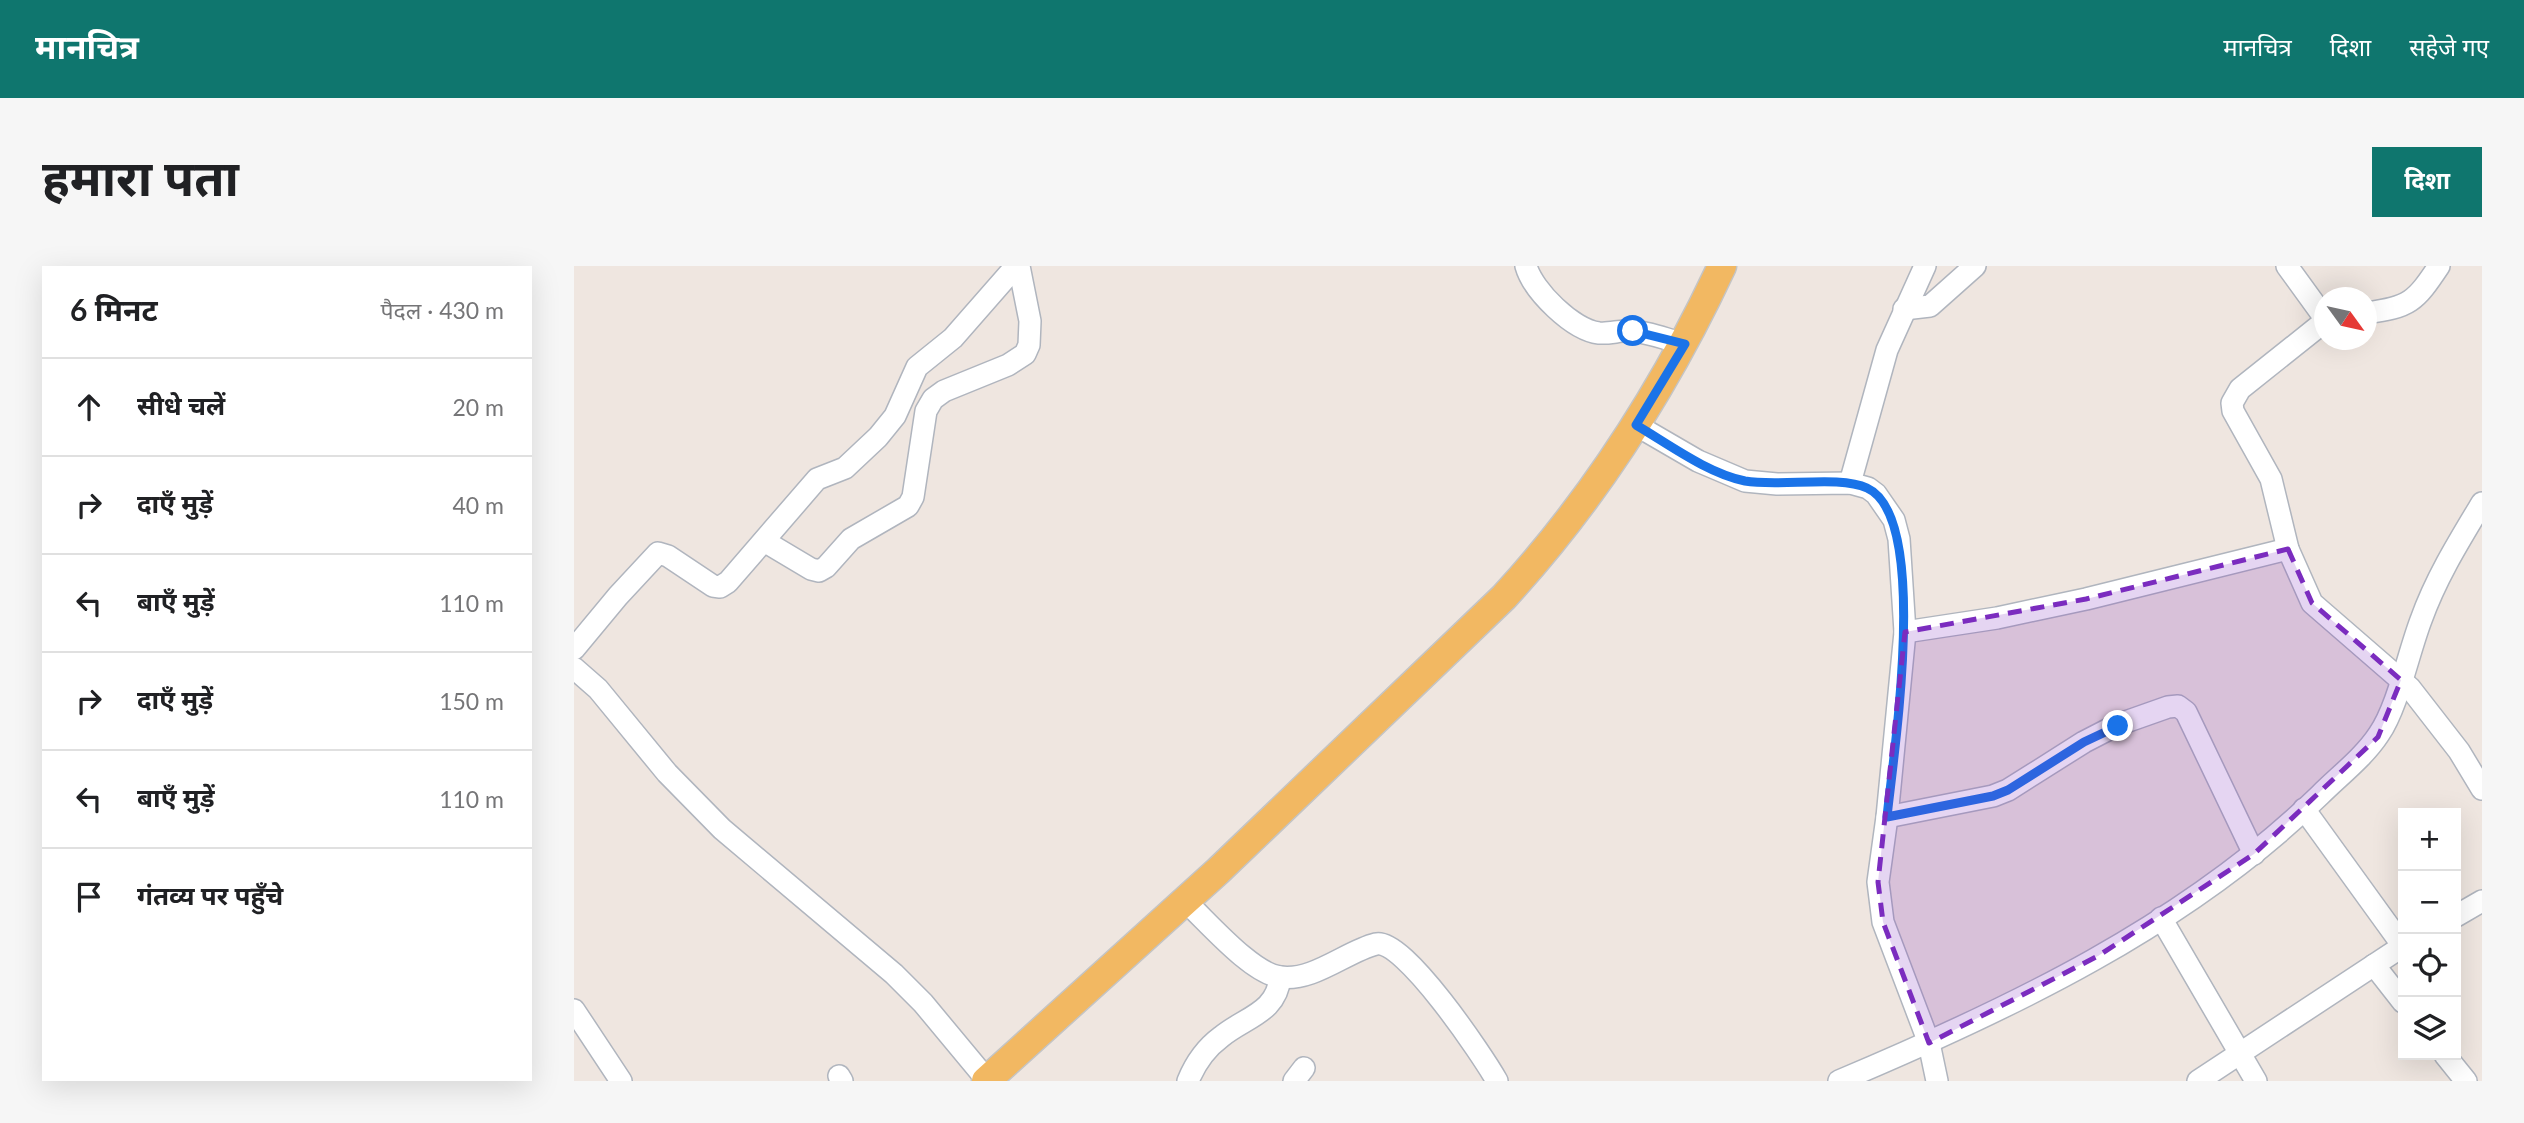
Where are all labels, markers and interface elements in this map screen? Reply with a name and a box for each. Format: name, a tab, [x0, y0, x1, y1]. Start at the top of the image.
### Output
text: मानचित्र	[35, 26, 139, 66]
text: मानचित्र	[2223, 32, 2292, 61]
text: दिशा	[2330, 32, 2371, 61]
text: सहेजे गए	[2409, 32, 2489, 61]
button: दिशा	[2372, 147, 2482, 217]
text: हमारा पता	[42, 148, 239, 206]
north arrow	[2314, 287, 2377, 350]
text: 6 मिनट	[70, 291, 158, 327]
text: पैदल · 430 m	[381, 296, 504, 324]
route start	[1617, 315, 1648, 346]
icon: ahead	[70, 388, 108, 426]
text: सीधे चलें	[137, 389, 225, 421]
text: 20 m	[453, 393, 504, 421]
icon: right	[70, 486, 108, 524]
text: दाएँ मुड़ें	[137, 487, 213, 519]
text: 40 m	[453, 491, 504, 519]
icon: left	[70, 584, 108, 622]
text: बाएँ मुड़ें	[137, 585, 215, 617]
text: 110 m	[439, 589, 504, 617]
icon: right	[70, 682, 108, 720]
text: दाएँ मुड़ें	[137, 683, 213, 715]
text: 150 m	[439, 687, 504, 715]
route end	[2102, 710, 2133, 741]
icon: left	[70, 780, 108, 818]
text: बाएँ मुड़ें	[137, 781, 215, 813]
text: 110 m	[439, 785, 504, 813]
map controls	[2398, 808, 2461, 1060]
button: +	[2398, 808, 2461, 871]
button: −	[2398, 871, 2461, 934]
icon: arrive	[70, 878, 108, 916]
text: गंतव्य पर पहुँचे	[137, 879, 283, 911]
button: locate	[2398, 934, 2461, 997]
button: layers	[2398, 997, 2461, 1060]

